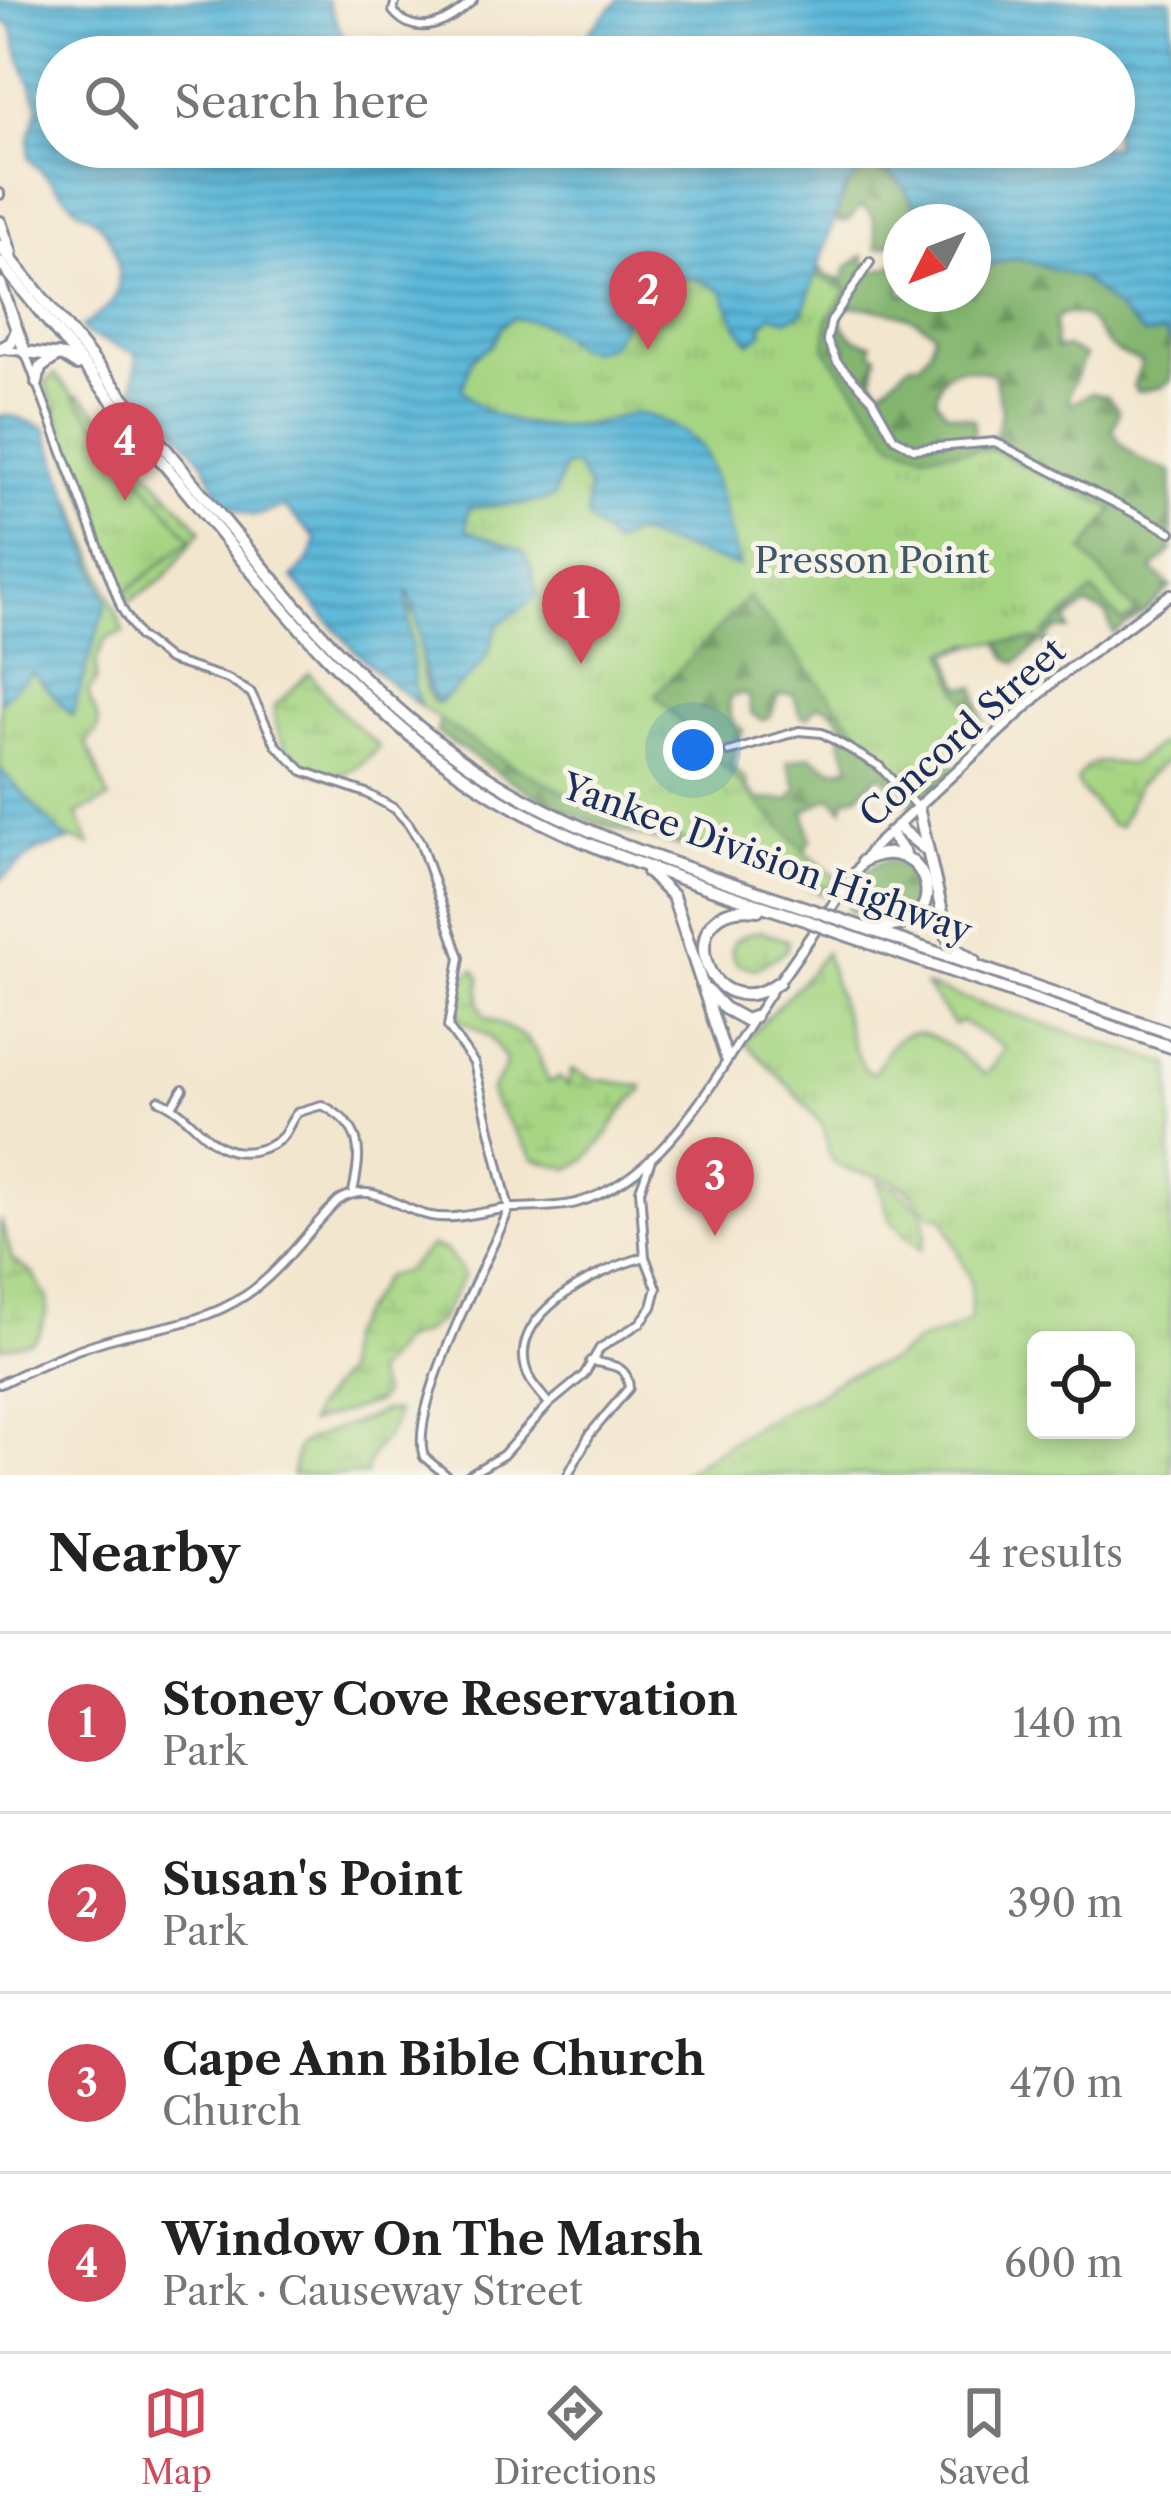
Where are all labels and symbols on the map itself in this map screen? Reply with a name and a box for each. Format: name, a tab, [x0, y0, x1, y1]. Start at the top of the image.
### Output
north arrow	[883, 204, 991, 312]
pin: 2	[609, 251, 687, 350]
pin: 4	[86, 402, 164, 501]
park label: Presson Point	[754, 538, 990, 582]
pin: 1	[542, 565, 620, 664]
street label: Concord Street	[850, 628, 1074, 836]
your location	[663, 720, 723, 780]
street label: Yankee Division Highway	[555, 763, 979, 953]
pin: 3	[676, 1137, 754, 1236]

